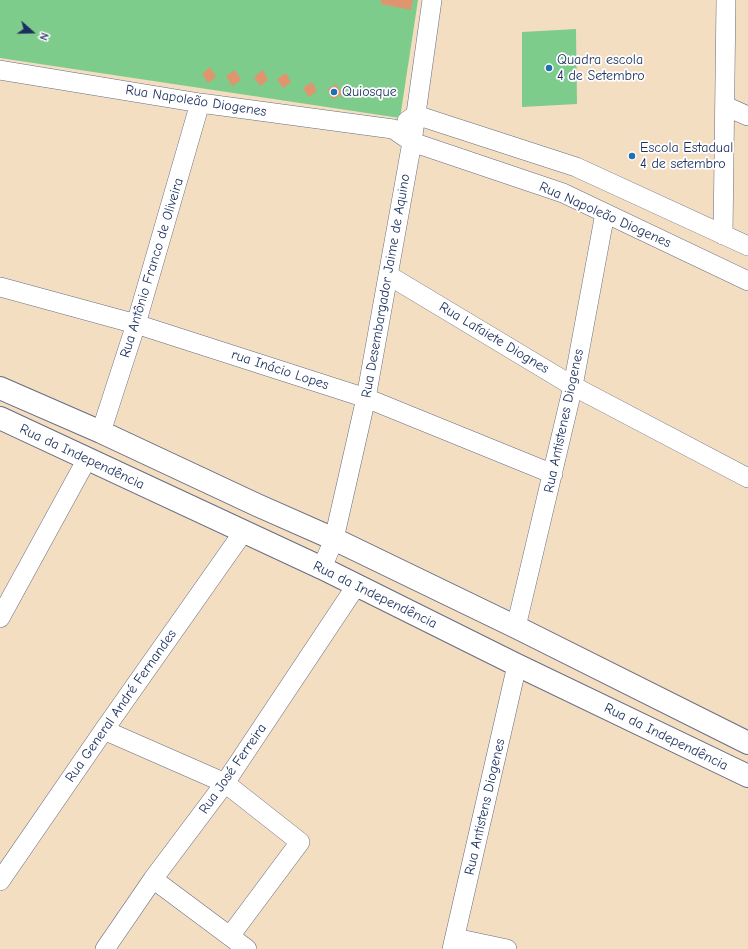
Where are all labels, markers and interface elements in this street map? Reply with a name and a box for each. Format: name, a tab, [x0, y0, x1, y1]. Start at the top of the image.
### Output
north arrow	[12, 12, 52, 52]
text: N	[36, 31, 51, 42]
place label: Quadra escola 4 de Setembro	[557, 52, 645, 84]
marker: Quadra escola 4 de Setembro	[544, 63, 554, 73]
street label: Rua Napoleão Diogenes	[124, 82, 268, 120]
place label: Quiosque	[342, 84, 397, 100]
marker: Quiosque	[329, 87, 339, 97]
place label: Escola Estadual 4 de setembro	[640, 140, 733, 172]
marker: Escola Estadual 4 de setembro	[627, 151, 637, 161]
street label: Rua Desembargador Jaime de Aquino	[358, 173, 414, 399]
street label: Rua Antônio Franco de Oliveira	[117, 176, 187, 360]
street label: Rua Napoleão Diogenes	[537, 178, 673, 252]
street label: Rua Lafaiete Diognes	[436, 299, 552, 377]
street label: rua Inácio Lopes	[229, 346, 331, 394]
street label: Rua Antistenes Diogenes	[541, 348, 587, 494]
street label: Rua da Independência	[17, 421, 147, 493]
street label: Rua da Independência	[310, 558, 440, 632]
street label: Rua General André Fernandes	[62, 626, 180, 786]
street label: Rua da Independência	[601, 700, 731, 774]
street label: Rua José Ferreira	[196, 721, 270, 817]
street label: Rua Antistens Diogenes	[461, 737, 509, 877]

